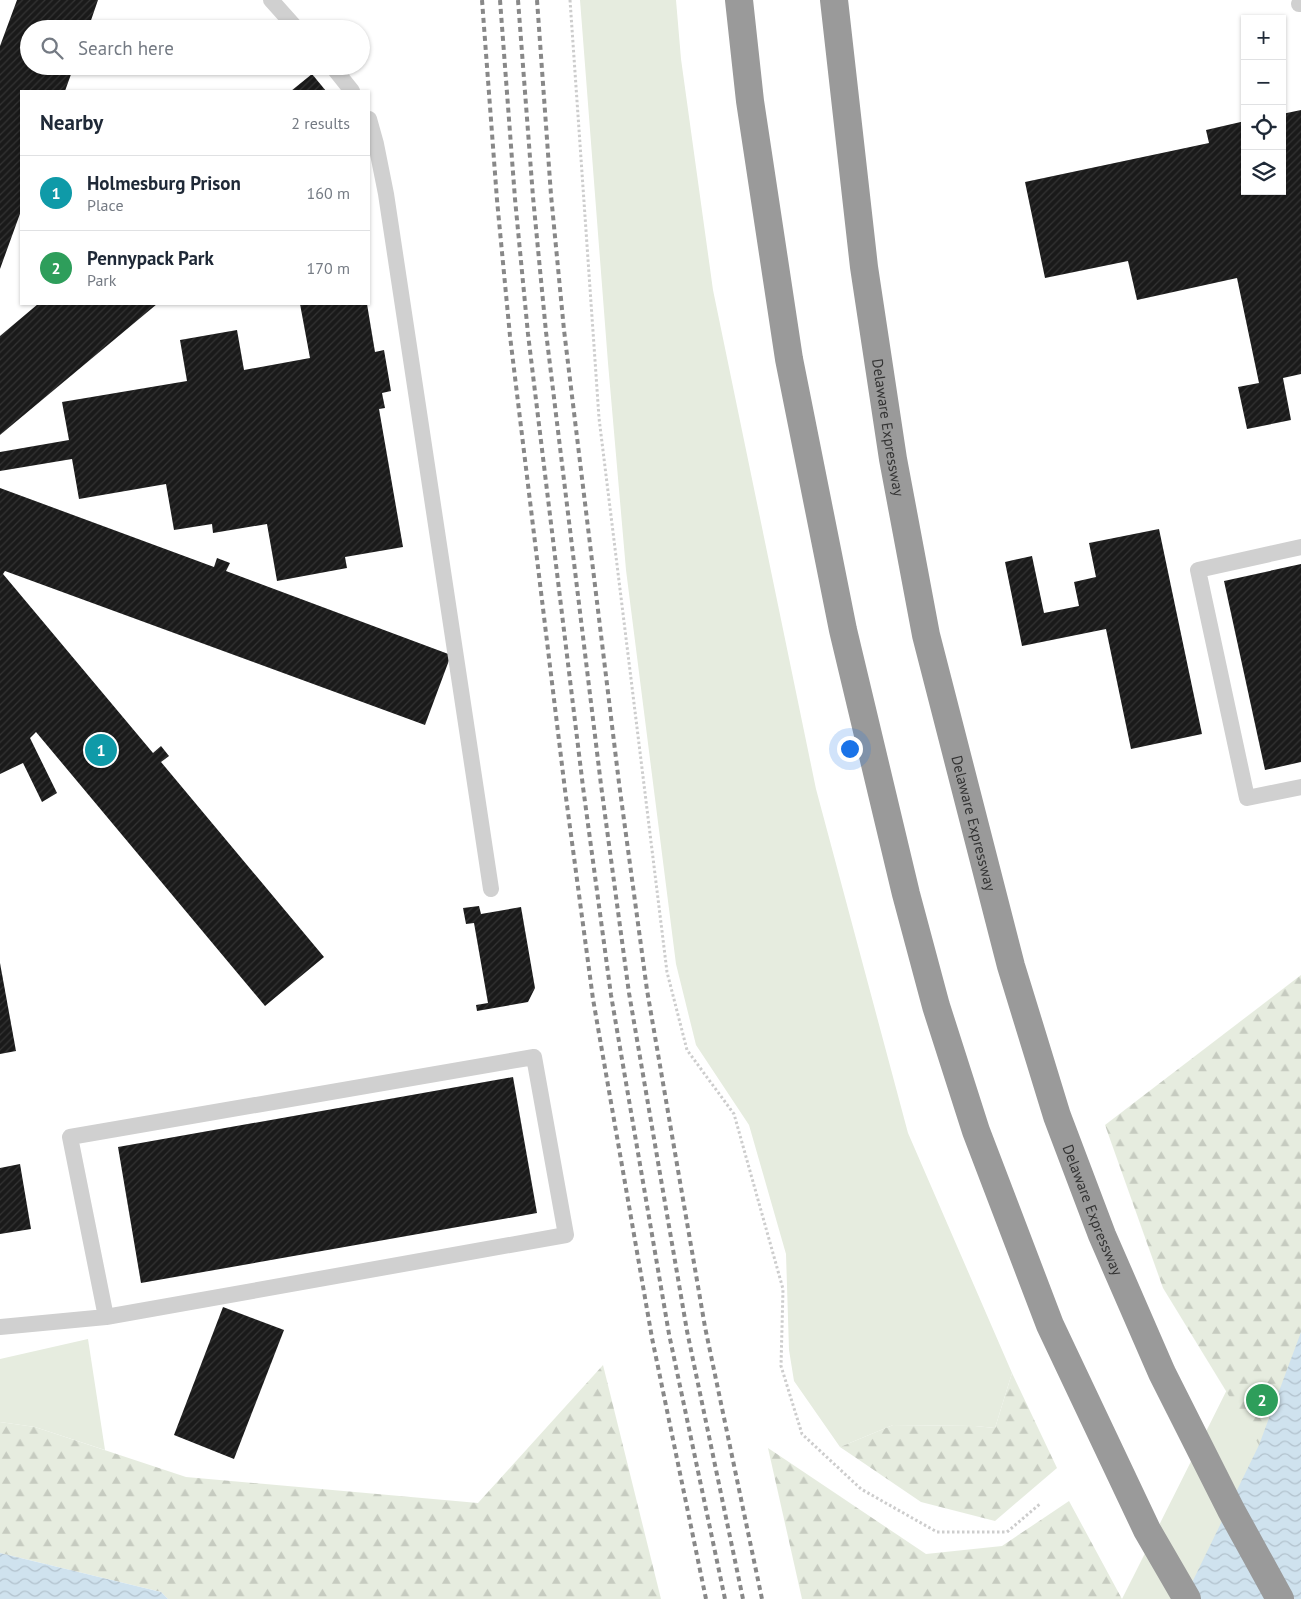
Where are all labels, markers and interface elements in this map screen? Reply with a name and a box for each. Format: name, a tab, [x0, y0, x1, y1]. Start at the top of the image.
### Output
map controls	[1241, 15, 1286, 195]
button: +	[1241, 15, 1286, 60]
search box	[20, 20, 370, 75]
icon: search	[38, 34, 66, 62]
text: Search here	[78, 36, 174, 60]
button: −	[1241, 60, 1286, 105]
button: locate	[1241, 105, 1286, 150]
text: Nearby	[40, 109, 103, 136]
text: 2 results	[291, 113, 350, 133]
button: layers	[1241, 150, 1286, 195]
text: Holmesburg Prison	[87, 171, 241, 195]
text: 1	[51, 183, 61, 203]
text: 160 m	[307, 183, 350, 203]
text: Place	[87, 195, 124, 215]
text: Pennypack Park	[87, 246, 214, 270]
text: 2	[51, 258, 61, 278]
text: 170 m	[307, 258, 350, 278]
text: Park	[87, 270, 116, 290]
street label: Delaware Expressway	[868, 357, 909, 498]
pin: 1	[85, 731, 117, 769]
your location	[837, 736, 863, 762]
street label: Delaware Expressway	[948, 753, 1001, 893]
street label: Delaware Expressway	[1059, 1141, 1128, 1278]
pin: 2	[1246, 1381, 1278, 1419]

